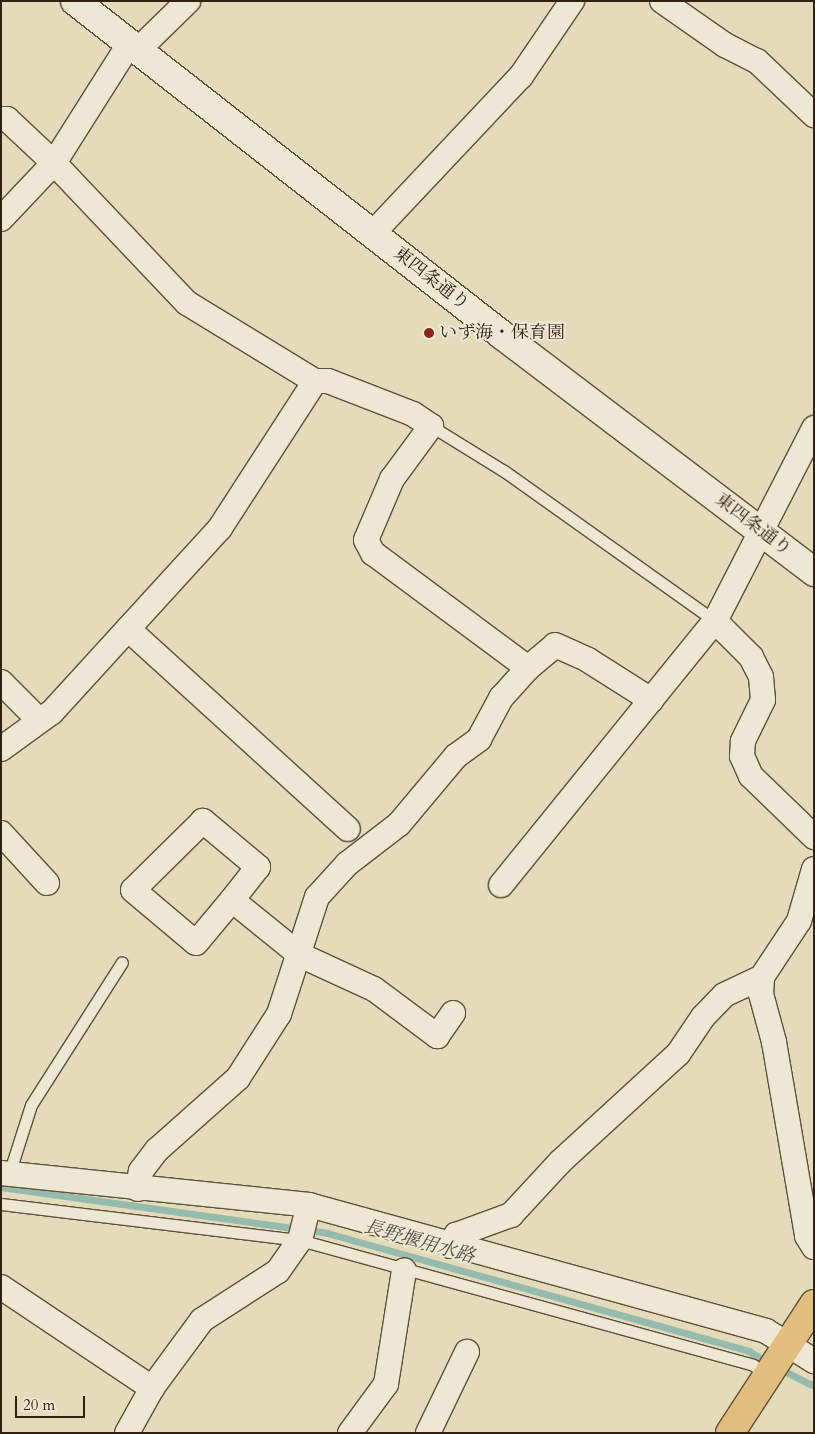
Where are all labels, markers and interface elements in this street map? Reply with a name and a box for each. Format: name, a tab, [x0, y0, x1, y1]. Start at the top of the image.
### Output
street label: 東四条通り	[389, 243, 473, 315]
place label: いず海・保育園	[439, 322, 565, 344]
marker: いず海・保育園	[423, 327, 435, 339]
street label: 東四条通り	[711, 489, 795, 561]
water label: 長野堰用水路	[361, 1215, 477, 1269]
scale bar	[18, 1386, 88, 1418]
text: 20 m	[23, 1395, 55, 1415]

